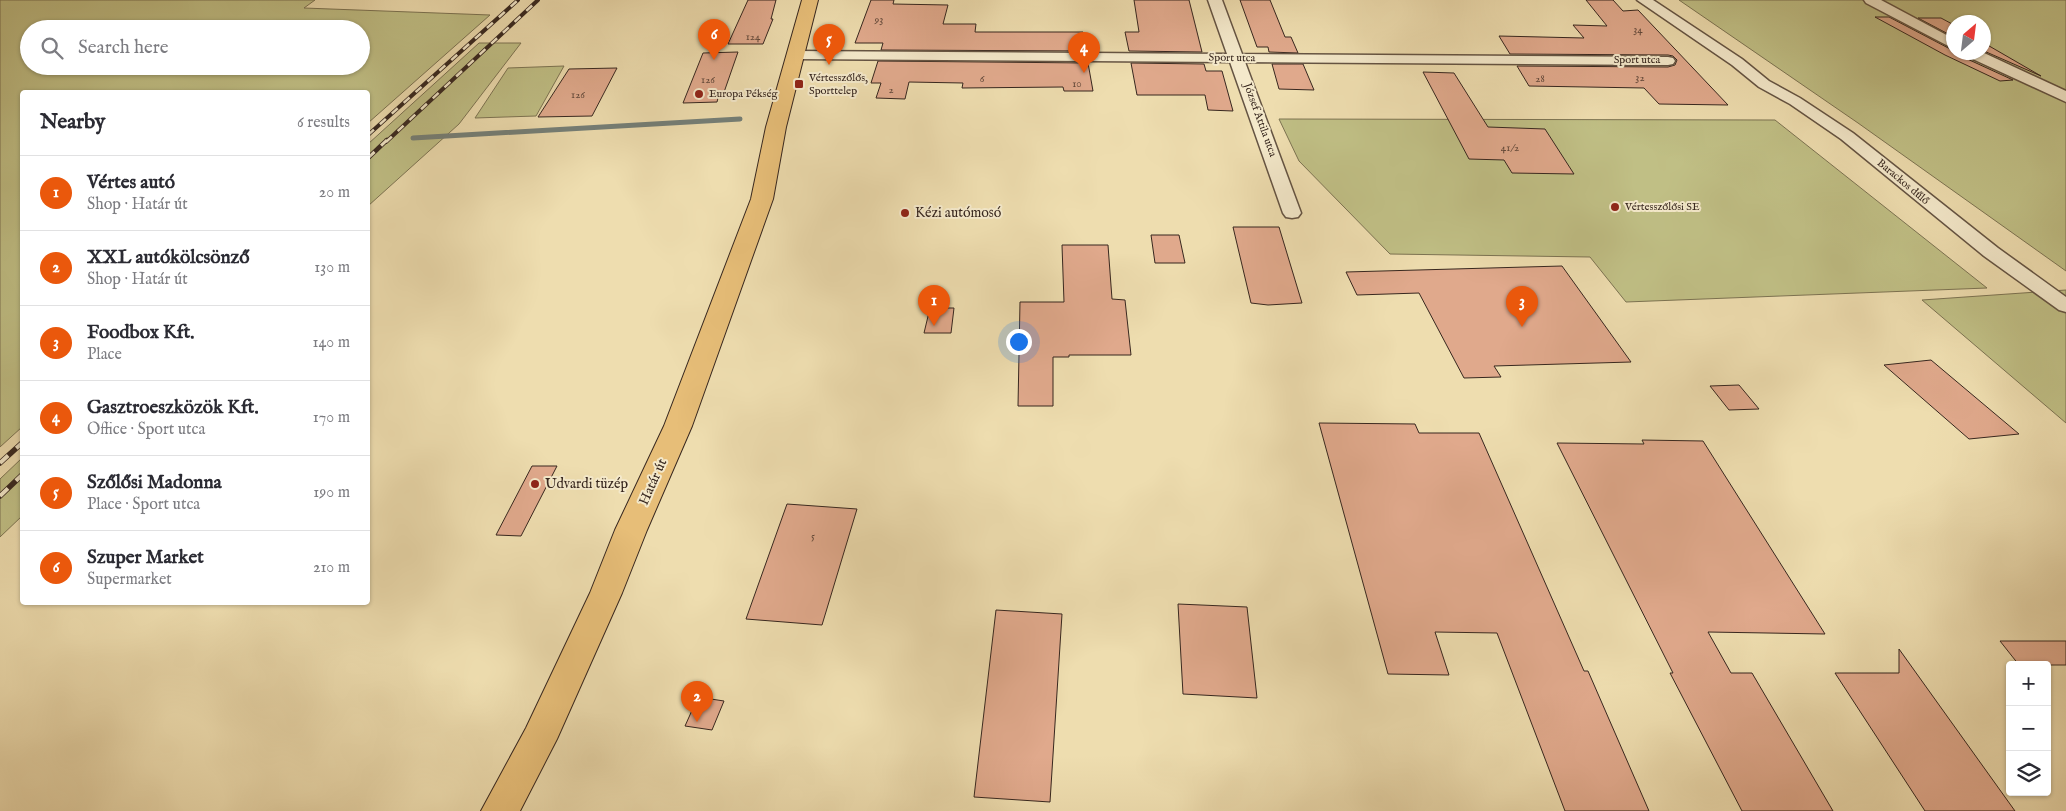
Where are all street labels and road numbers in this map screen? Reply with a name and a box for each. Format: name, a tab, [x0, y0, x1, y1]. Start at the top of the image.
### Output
street label: Sport utca	[1209, 51, 1256, 65]
street label: Sport utca	[1614, 53, 1661, 67]
street label: József Attila utca	[1239, 79, 1280, 159]
street label: Barackos dűlő	[1874, 156, 1932, 208]
street label: Határ út	[635, 456, 671, 508]

